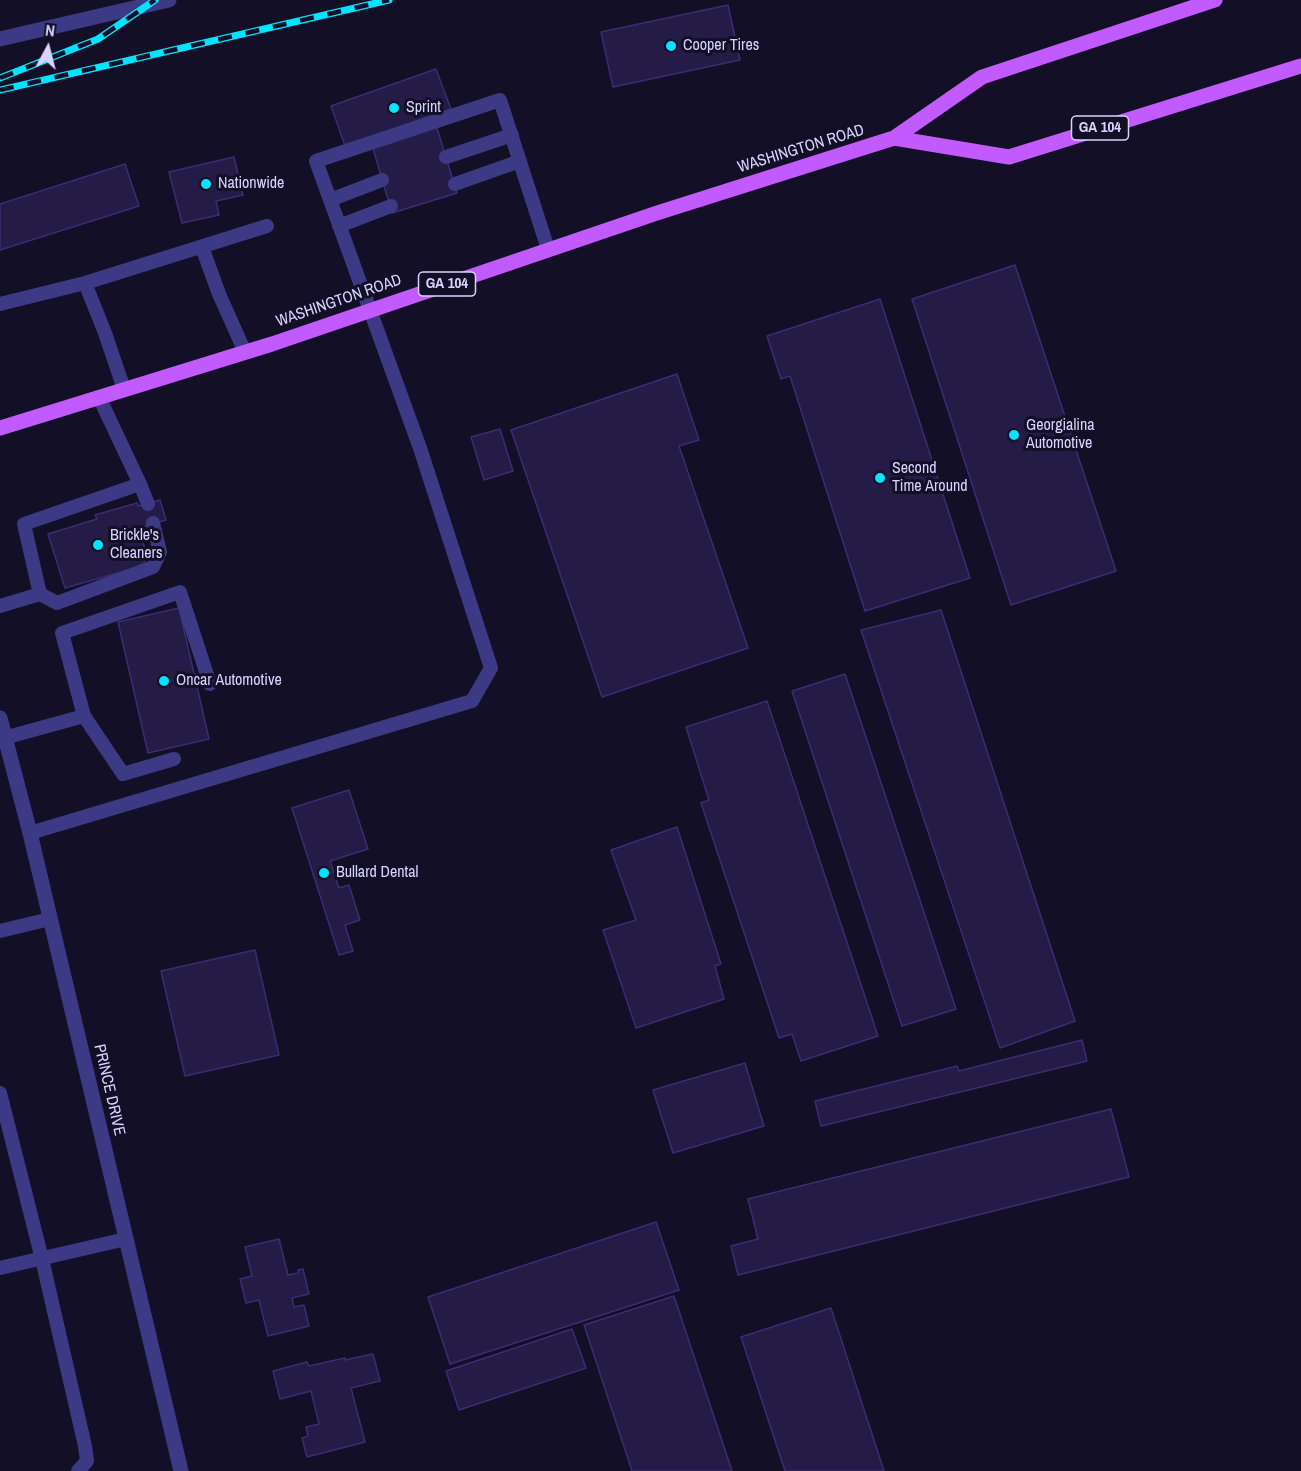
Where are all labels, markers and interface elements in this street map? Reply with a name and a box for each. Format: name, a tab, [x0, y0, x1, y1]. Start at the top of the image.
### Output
north arrow	[18, 18, 78, 78]
text: N	[44, 19, 56, 42]
place label: Cooper Tires	[683, 36, 759, 56]
marker: Cooper Tires	[664, 39, 678, 53]
place label: Sprint	[406, 98, 441, 118]
marker: Sprint	[387, 101, 401, 115]
road number: GA 104	[1072, 116, 1128, 140]
street label: WASHINGTON ROAD	[735, 121, 867, 177]
place label: Nationwide	[218, 174, 284, 194]
marker: Nationwide	[199, 177, 213, 191]
street label: WASHINGTON ROAD	[274, 271, 404, 331]
road number: GA 104	[418, 272, 476, 296]
place label: Georgialina Automotive	[1026, 416, 1095, 454]
marker: Georgialina Automotive	[1007, 428, 1021, 442]
place label: Second Time Around	[892, 459, 968, 497]
marker: Second Time Around	[873, 471, 887, 485]
place label: Brickle's Cleaners	[110, 526, 162, 564]
marker: Brickle's Cleaners	[91, 538, 105, 552]
place label: Oncar Automotive	[176, 671, 282, 691]
marker: Oncar Automotive	[157, 674, 171, 688]
place label: Bullard Dental	[336, 863, 418, 883]
marker: Bullard Dental	[317, 866, 331, 880]
street label: PRINCE DRIVE	[89, 1042, 129, 1138]

